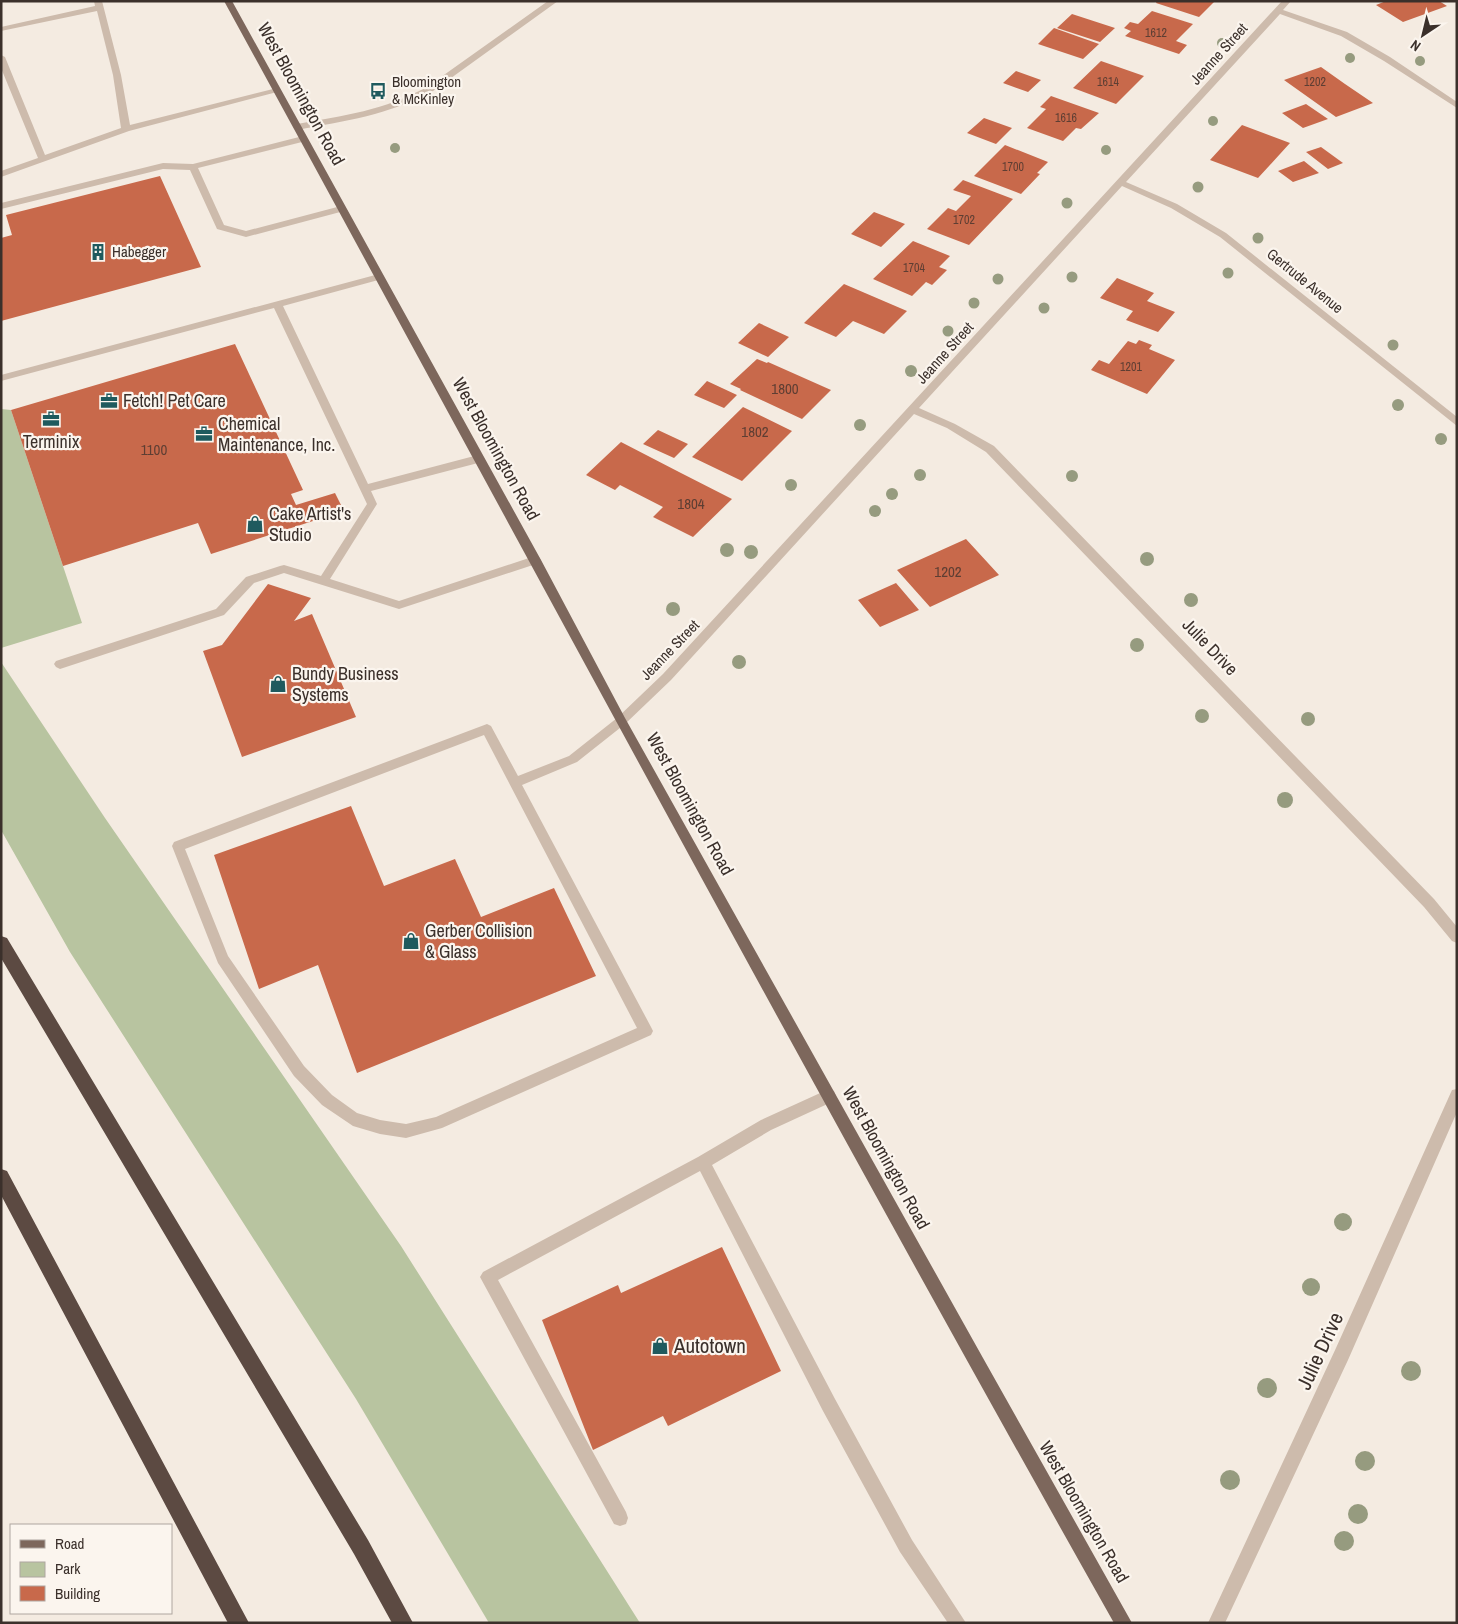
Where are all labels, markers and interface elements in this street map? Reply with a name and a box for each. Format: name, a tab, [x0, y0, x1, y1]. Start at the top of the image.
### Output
north arrow	[1398, 10, 1448, 60]
street label: West Bloomington Road	[252, 18, 351, 170]
street label: Jeanne Street	[1185, 18, 1252, 89]
house number: 1612	[1145, 25, 1167, 41]
text: N	[1407, 36, 1424, 55]
place label: Bloomington & McKinley	[392, 71, 461, 109]
house number: 1614	[1097, 74, 1119, 90]
house number: 1202	[1304, 74, 1326, 90]
bus stop icon: Bloomington & McKinley	[368, 81, 388, 101]
house number: 1616	[1055, 110, 1077, 126]
house number: 1700	[1002, 159, 1024, 175]
house number: 1702	[953, 212, 975, 228]
place label: Habegger	[112, 241, 166, 262]
building icon: Habegger	[88, 242, 108, 262]
street label: Gertrude Avenue	[1263, 243, 1348, 318]
house number: 1704	[903, 260, 925, 276]
street label: Jeanne Street	[911, 317, 978, 388]
house number: 1201	[1120, 359, 1142, 375]
street label: West Bloomington Road	[447, 373, 546, 525]
house number: 1800	[771, 378, 799, 399]
place label: Fetch! Pet Care	[123, 388, 226, 413]
office icon: Fetch! Pet Care	[99, 391, 119, 411]
office icon: Terminix	[41, 409, 61, 429]
place label: Chemical Maintenance, Inc.	[218, 411, 335, 457]
house number: 1802	[741, 421, 769, 442]
office icon: Chemical Maintenance, Inc.	[194, 424, 214, 444]
place label: Terminix	[23, 429, 80, 454]
house number: 1100	[141, 439, 167, 460]
house number: 1804	[677, 493, 705, 514]
place label: Cake Artist's Studio	[269, 501, 351, 547]
shop icon: Cake Artist's Studio	[245, 514, 265, 534]
house number: 1202	[934, 561, 962, 582]
street label: Julie Drive	[1177, 613, 1244, 681]
street label: Jeanne Street	[635, 614, 704, 684]
place label: Bundy Business Systems	[292, 661, 399, 707]
shop icon: Bundy Business Systems	[268, 674, 288, 694]
street label: West Bloomington Road	[641, 728, 740, 880]
place label: Gerber Collision & Glass	[425, 918, 532, 964]
shop icon: Gerber Collision & Glass	[401, 931, 421, 951]
street label: West Bloomington Road	[837, 1082, 936, 1234]
street label: Julie Drive	[1289, 1307, 1350, 1394]
place label: Autotown	[673, 1331, 746, 1360]
shop icon: Autotown	[650, 1336, 670, 1356]
street label: West Bloomington Road	[1034, 1436, 1135, 1587]
legend	[10, 1524, 172, 1614]
text: Road	[55, 1533, 84, 1554]
text: Park	[55, 1558, 81, 1579]
text: Building	[55, 1583, 100, 1604]

